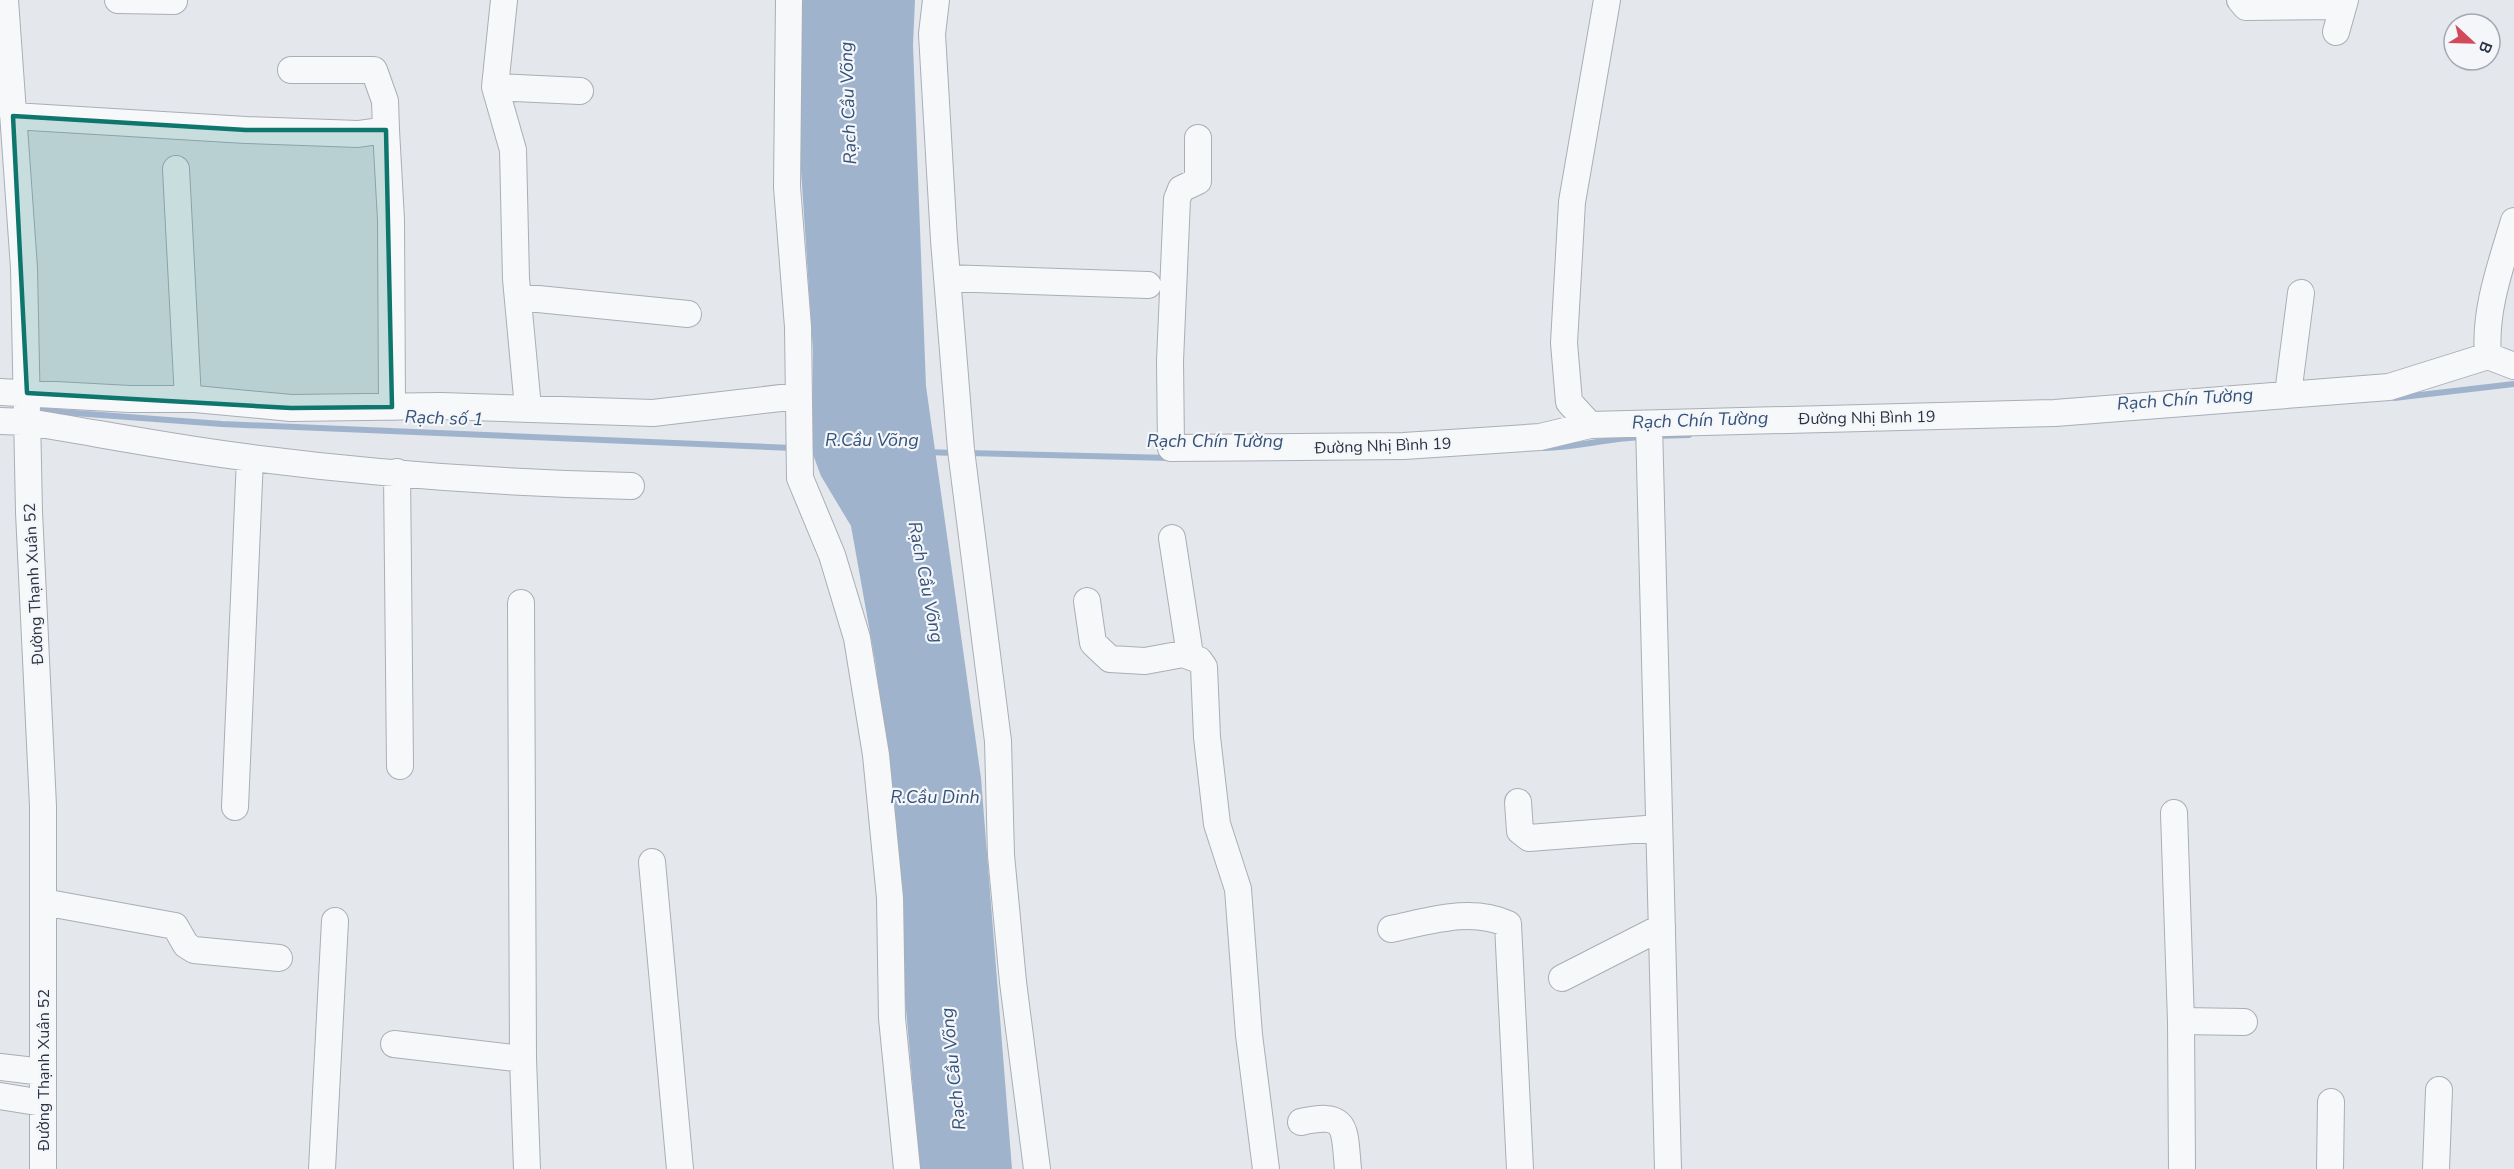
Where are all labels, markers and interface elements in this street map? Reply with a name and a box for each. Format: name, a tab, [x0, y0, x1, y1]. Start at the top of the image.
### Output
north arrow	[2442, 12, 2502, 72]
text: B	[2473, 38, 2497, 56]
water label: Rạch Cầu Võng	[834, 41, 862, 165]
water label: Rạch Chín Tường	[2116, 382, 2254, 416]
water label: Rạch số 1	[404, 405, 484, 431]
water label: Rạch Chín Tường	[1631, 406, 1769, 434]
street label: Đường Nhị Bình 19	[1797, 406, 1936, 430]
water label: R.Cầu Võng	[825, 428, 919, 452]
water label: Rạch Chín Tường	[1147, 429, 1283, 453]
street label: Đường Nhị Bình 19	[1313, 433, 1452, 459]
street label: Đường Thạnh Xuân 52	[19, 502, 49, 666]
water label: Rạch Cầu Võng	[902, 519, 950, 645]
water label: R.Cầu Dinh	[890, 785, 980, 809]
street label: Đường Thạnh Xuân 52	[33, 989, 55, 1152]
water label: Rạch Cầu Võng	[935, 1007, 971, 1131]

